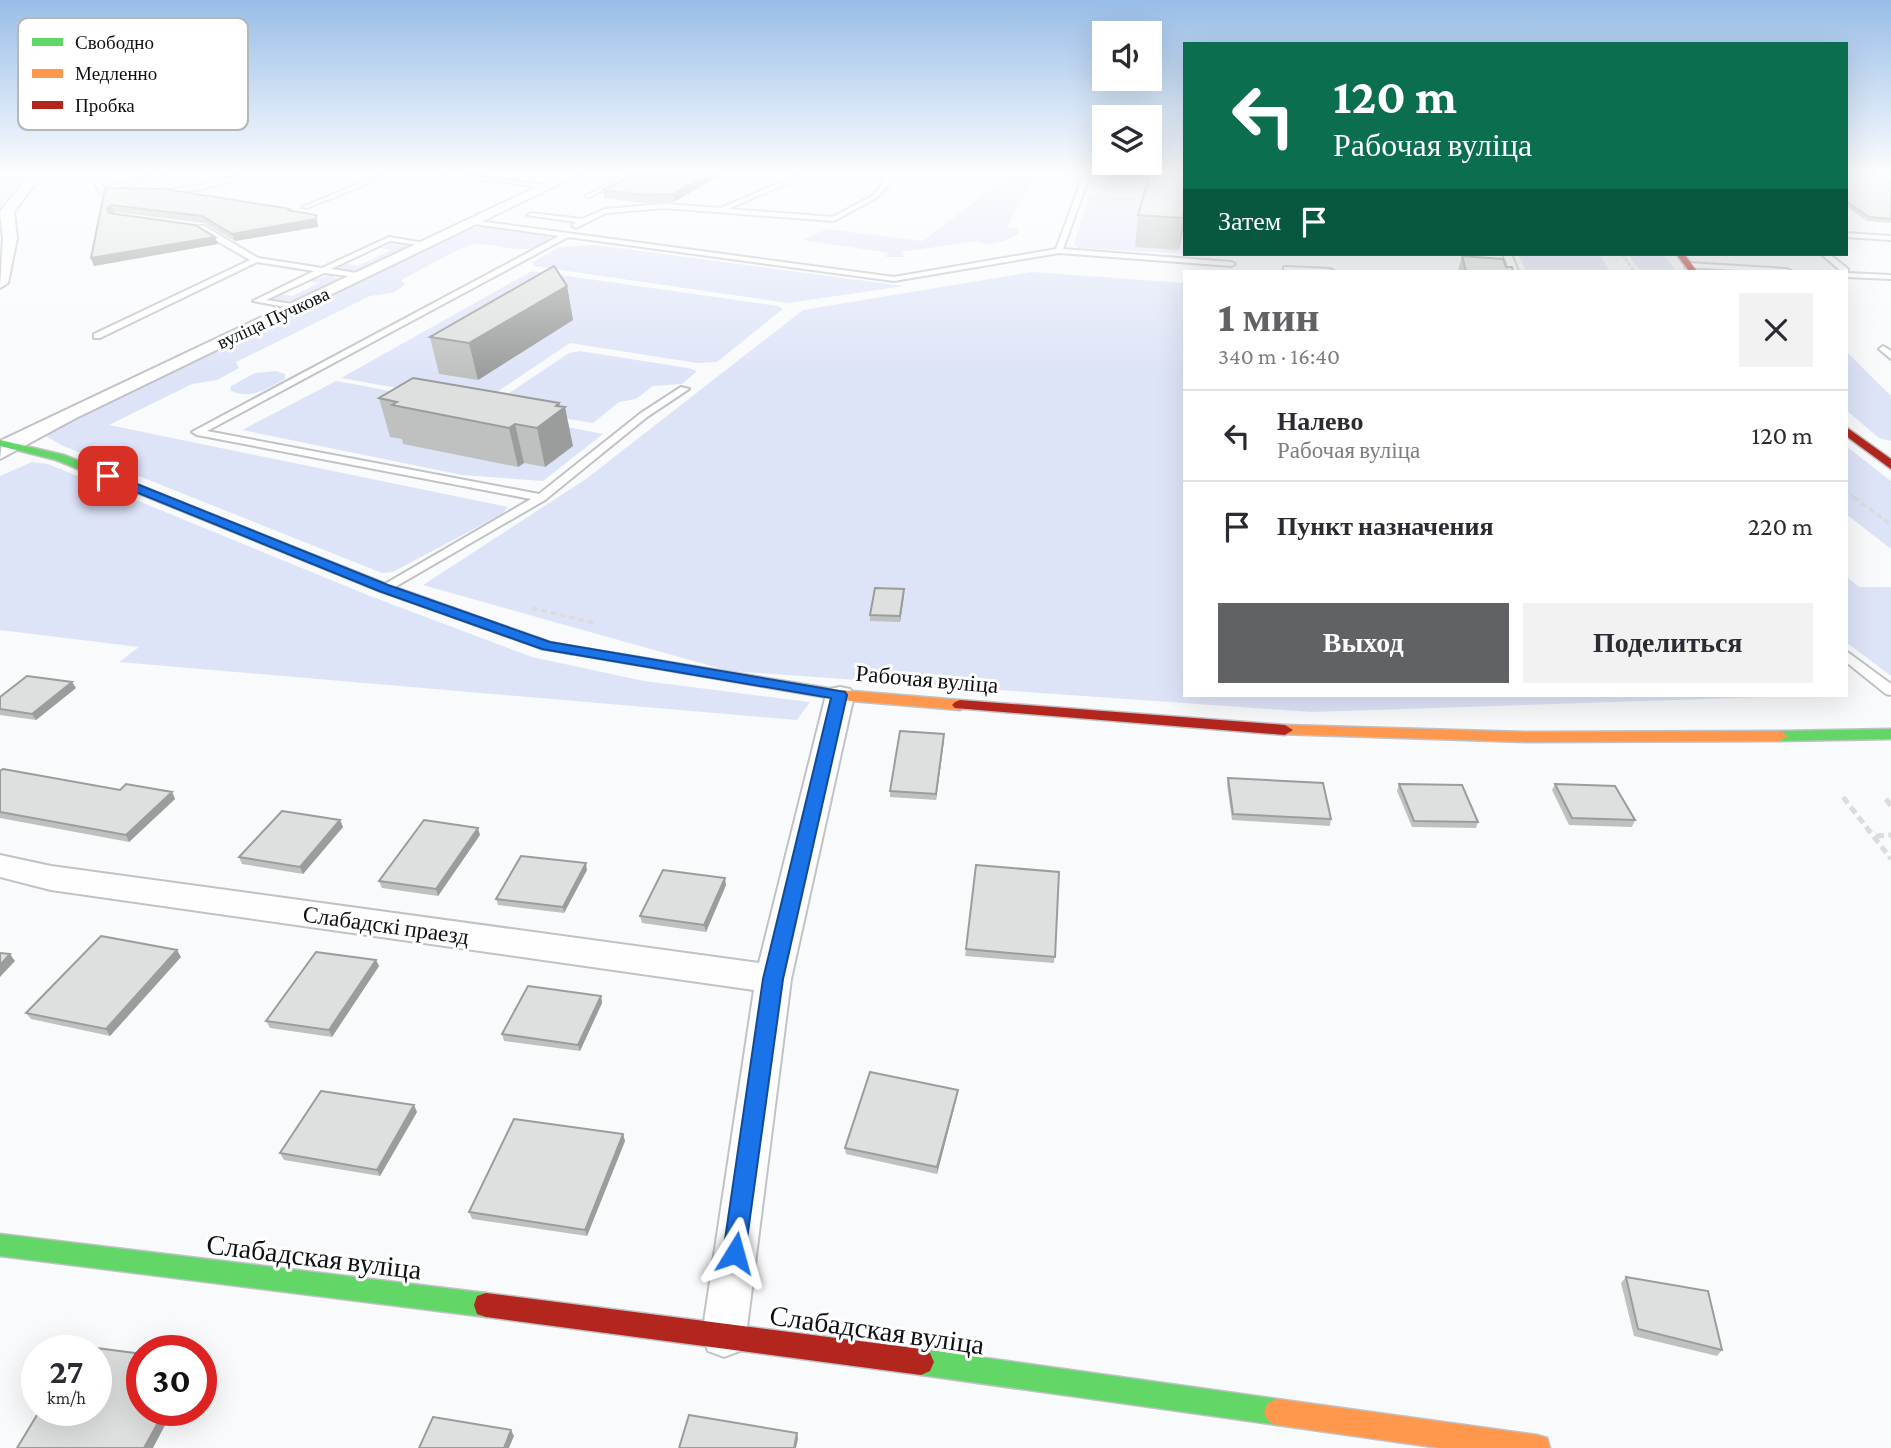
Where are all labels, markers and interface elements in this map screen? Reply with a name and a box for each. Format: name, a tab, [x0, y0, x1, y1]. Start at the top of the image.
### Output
legend	[18, 18, 248, 130]
map controls	[1092, 21, 1162, 175]
button: sound	[1092, 21, 1162, 91]
text: Свободно	[75, 32, 154, 53]
text: Медленно	[75, 63, 157, 84]
text: 120 m	[1333, 69, 1457, 124]
icon: left	[1218, 70, 1309, 161]
text: Пробка	[75, 95, 135, 116]
button: layers	[1092, 105, 1162, 175]
text: Рабочая вуліца	[1333, 127, 1532, 163]
icon: arrive	[1295, 203, 1333, 241]
text: Затем	[1218, 207, 1281, 236]
street label: вуліца Пучкова	[213, 283, 333, 353]
text: 1 мин	[1218, 293, 1320, 340]
button: close	[1739, 293, 1813, 367]
text: 340 m · 16:40	[1218, 343, 1340, 369]
text: Налево	[1277, 407, 1363, 436]
icon: left	[1218, 417, 1256, 455]
text: 120 m	[1752, 421, 1813, 450]
text: Рабочая вуліца	[1277, 437, 1420, 463]
pin	[78, 446, 138, 506]
icon: arrive	[89, 457, 127, 495]
icon: arrive	[1218, 508, 1256, 546]
text: Пункт назначения	[1277, 512, 1494, 541]
text: 220 m	[1748, 512, 1813, 541]
button: Выход	[1218, 603, 1509, 683]
button: Поделиться	[1523, 603, 1813, 683]
street label: Рабочая вуліца	[855, 660, 999, 698]
street label: Слабадскі праезд	[301, 900, 471, 950]
position arrow	[698, 1216, 772, 1290]
street label: Слабадская вуліца	[205, 1228, 424, 1286]
street label: Слабадская вуліца	[768, 1300, 987, 1360]
speed limit sign: 30	[126, 1335, 217, 1426]
text: 27	[50, 1352, 83, 1391]
text: km/h	[47, 1388, 86, 1408]

